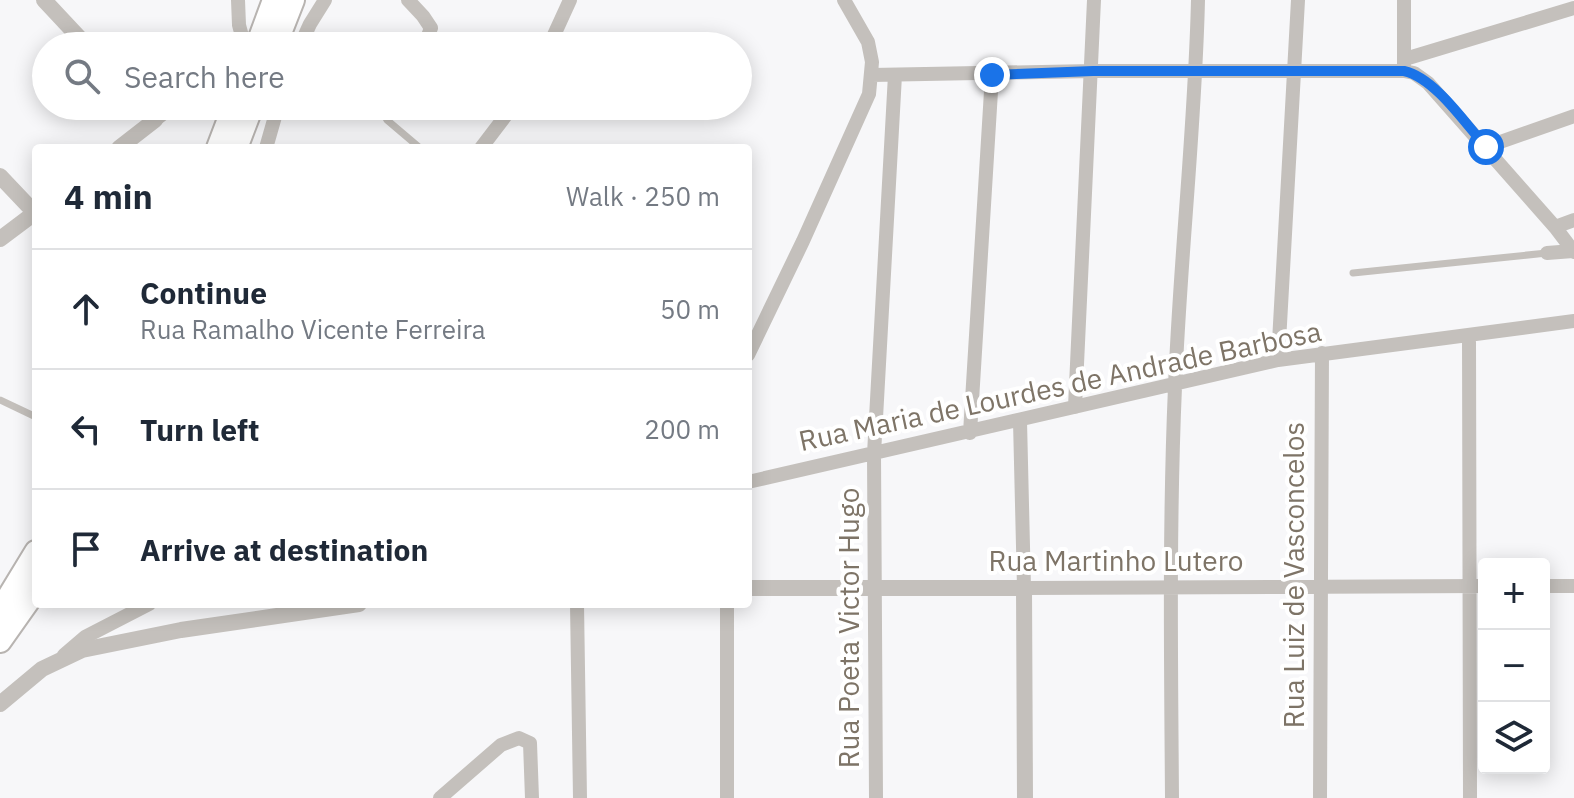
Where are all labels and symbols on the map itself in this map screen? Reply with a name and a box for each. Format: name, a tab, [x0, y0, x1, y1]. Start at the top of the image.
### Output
route end	[974, 57, 1010, 93]
route start	[1468, 129, 1504, 165]
street label: Rua Maria de Lourdes de Andrade Barbosa	[795, 312, 1325, 459]
street label: Rua Luiz de Vasconcelos	[1275, 422, 1312, 728]
street label: Rua Poeta Victor Hugo	[830, 488, 867, 768]
street label: Rua Martinho Lutero	[989, 542, 1243, 579]

